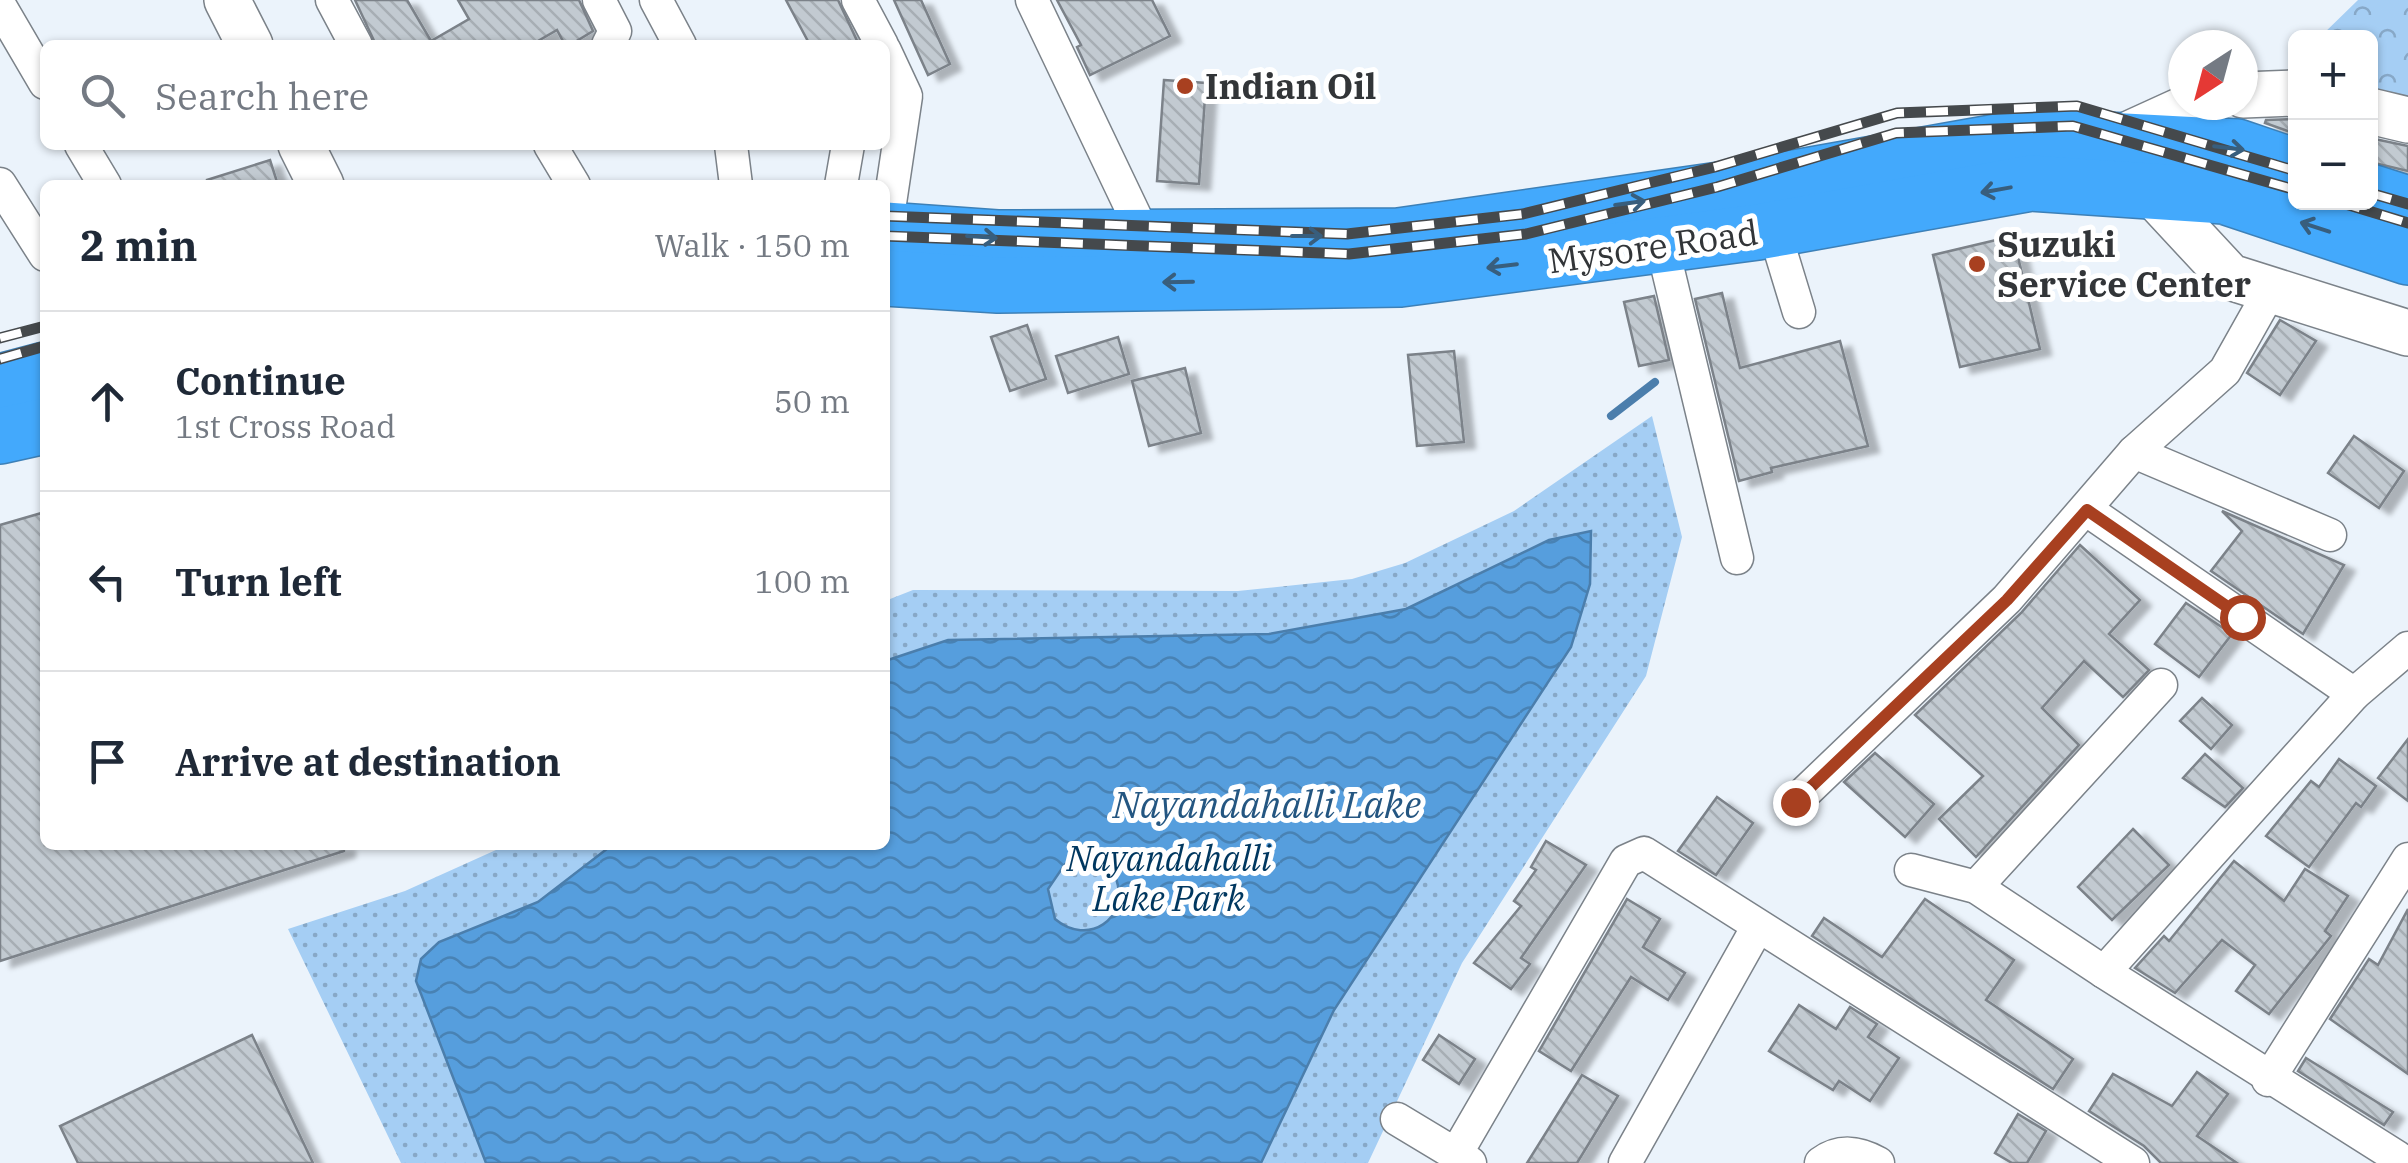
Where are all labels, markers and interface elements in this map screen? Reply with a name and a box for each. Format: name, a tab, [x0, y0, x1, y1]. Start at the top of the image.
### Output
north arrow	[2168, 30, 2258, 120]
map controls	[2288, 30, 2378, 210]
button: +	[2288, 30, 2378, 120]
search box	[40, 40, 890, 150]
place label: Indian Oil	[1205, 63, 1376, 109]
icon: search	[75, 68, 130, 123]
text: Search here	[155, 71, 369, 120]
marker: Indian Oil	[1174, 75, 1196, 97]
button: −	[2288, 120, 2378, 210]
one-way arrow	[2212, 139, 2244, 158]
one-way arrow	[1981, 181, 2013, 200]
one-way arrow	[1613, 194, 1646, 212]
street label: Mysore Road	[1545, 208, 1761, 284]
one-way arrow	[2300, 216, 2332, 234]
text: 2 min	[80, 218, 198, 273]
place label: Suzuki Service Center	[1997, 221, 2251, 307]
text: Walk · 150 m	[654, 224, 850, 266]
one-way arrow	[1290, 226, 1323, 246]
one-way arrow	[966, 228, 998, 247]
marker: Suzuki Service Center	[1966, 253, 1988, 275]
one-way arrow	[1487, 257, 1519, 276]
one-way arrow	[1163, 273, 1195, 292]
text: Continue	[175, 356, 346, 405]
icon: ahead	[80, 374, 135, 429]
text: 50 m	[774, 380, 850, 422]
text: 1st Cross Road	[175, 405, 396, 447]
icon: left	[80, 554, 135, 609]
text: Turn left	[175, 557, 342, 606]
text: 100 m	[754, 560, 850, 602]
route start	[2220, 595, 2266, 641]
icon: arrive	[80, 734, 135, 789]
text: Arrive at destination	[175, 737, 561, 786]
water label: Nayandahalli Lake	[1112, 779, 1421, 828]
route end	[1773, 780, 1819, 826]
park label: Nayandahalli Lake Park	[1066, 835, 1272, 921]

